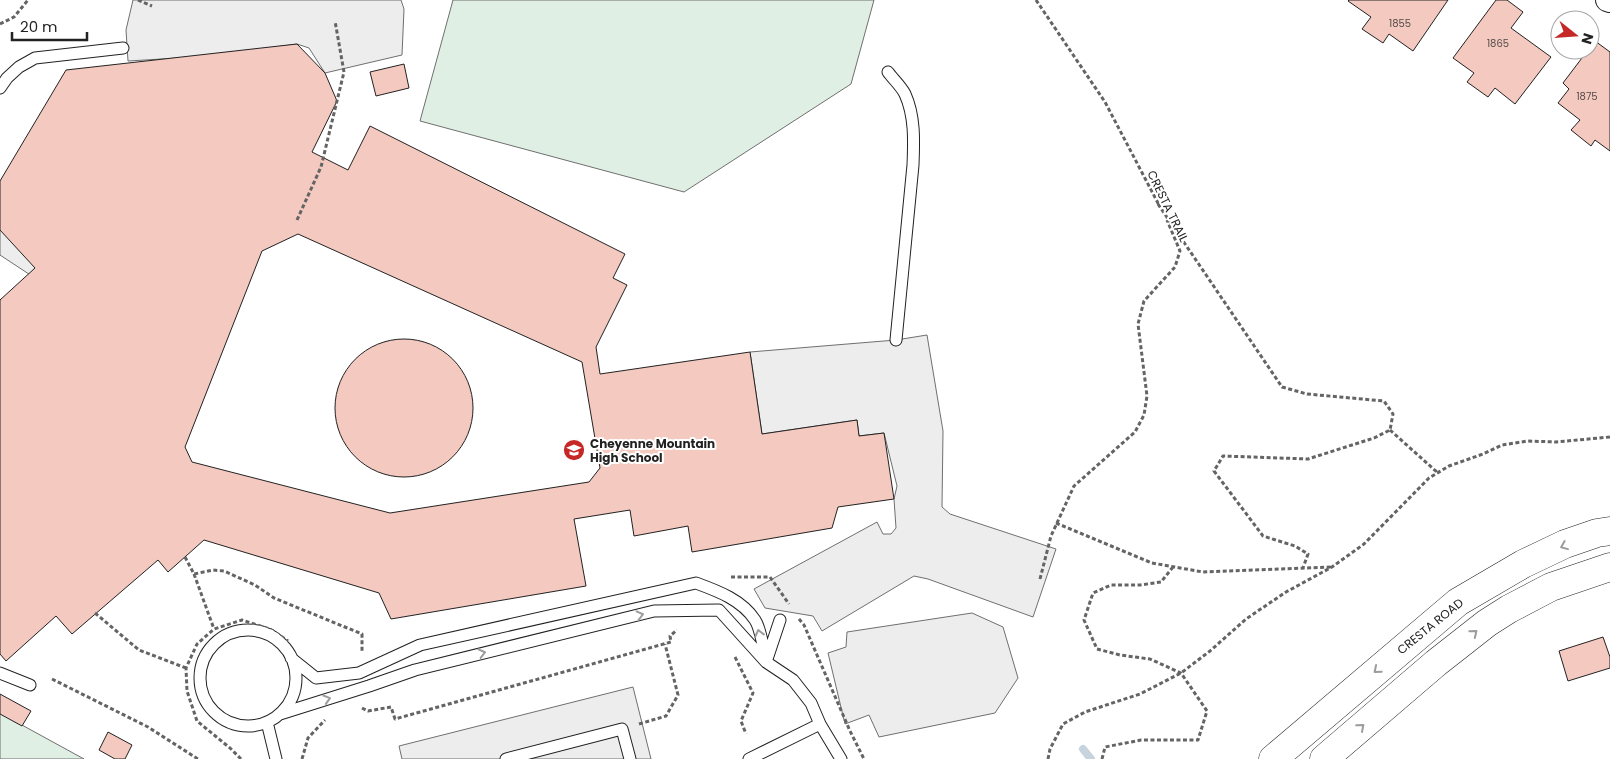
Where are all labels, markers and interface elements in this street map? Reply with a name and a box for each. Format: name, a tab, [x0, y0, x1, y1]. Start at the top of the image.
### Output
scale bar	[12, 10, 88, 42]
north arrow	[1550, 10, 1600, 60]
text: 20 m	[20, 16, 58, 37]
house number: 1855	[1389, 16, 1411, 31]
text: N	[1576, 31, 1599, 47]
house number: 1865	[1487, 36, 1509, 51]
house number: 1875	[1576, 89, 1598, 104]
street label: CRESTA TRAIL	[1143, 167, 1193, 245]
place label: Cheyenne Mountain High School	[590, 435, 715, 466]
school or university icon: Cheyenne Mountain High School	[562, 438, 586, 462]
one-way arrow	[1560, 539, 1569, 550]
street label: CRESTA ROAD	[1393, 594, 1467, 658]
one-way arrow	[636, 610, 645, 621]
one-way arrow	[754, 629, 765, 638]
one-way arrow	[1468, 631, 1477, 639]
one-way arrow	[478, 649, 486, 659]
one-way arrow	[1374, 665, 1383, 674]
one-way arrow	[322, 695, 330, 705]
one-way arrow	[1355, 725, 1364, 733]

